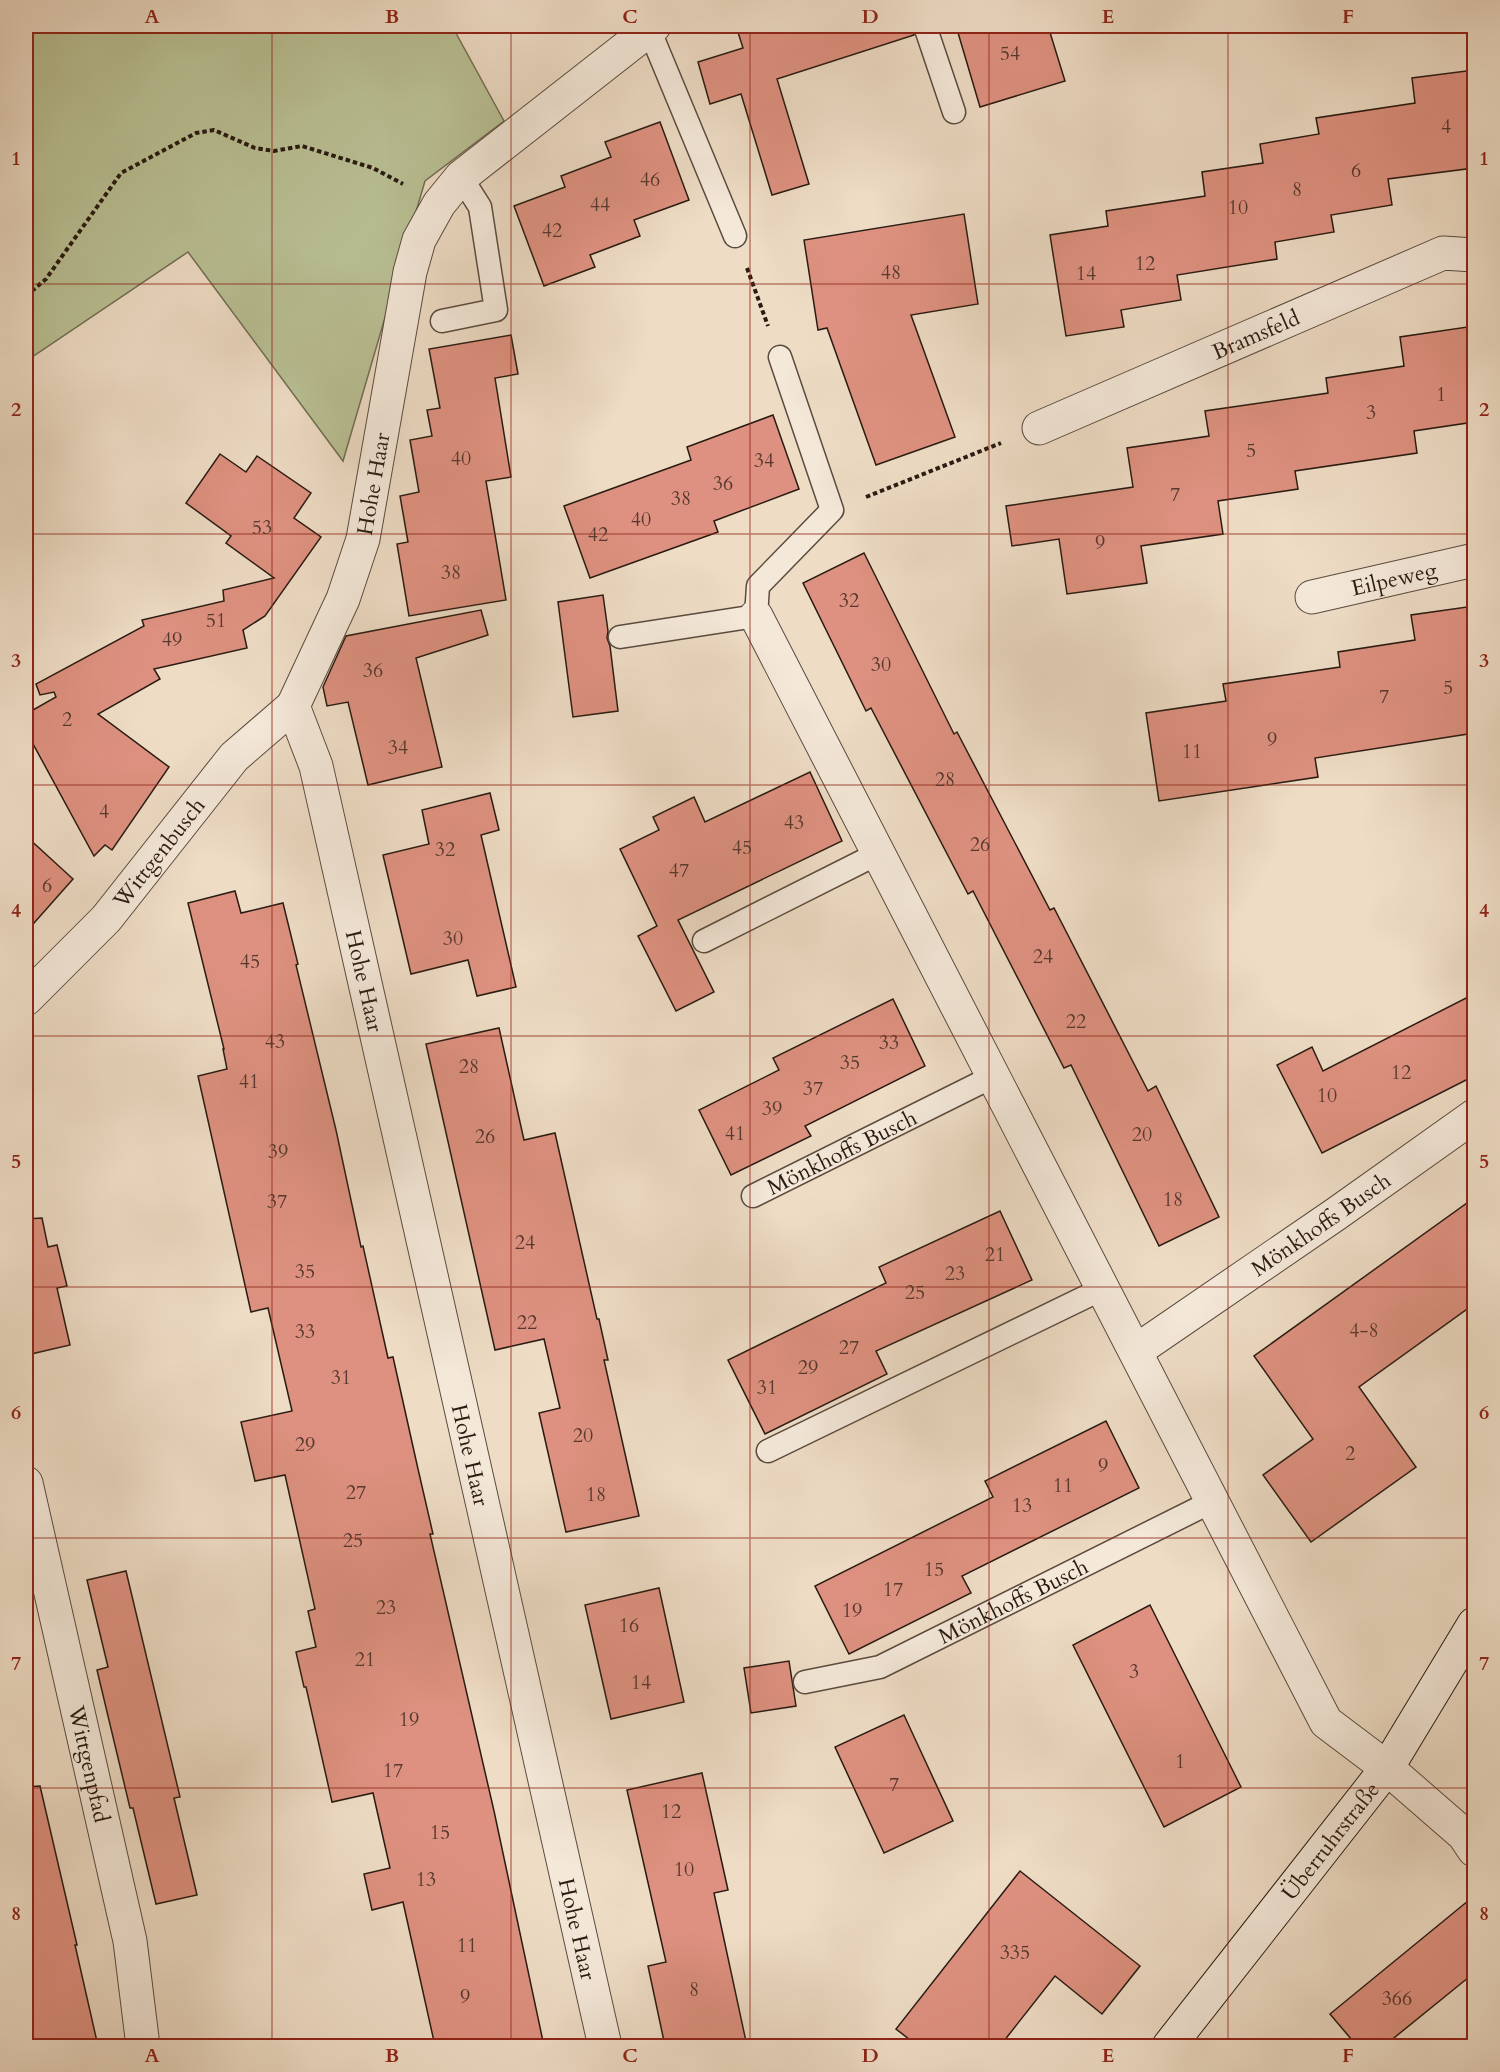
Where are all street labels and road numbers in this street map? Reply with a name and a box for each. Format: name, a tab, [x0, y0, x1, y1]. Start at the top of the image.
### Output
street label: Bramsfeld	[1208, 303, 1305, 367]
street label: Hohe Haar	[350, 429, 398, 538]
street label: Eilpeweg	[1348, 555, 1441, 604]
street label: Wittgenbusch	[106, 792, 212, 915]
street label: Hohe Haar	[338, 927, 391, 1036]
street label: Mönkhoffs Busch	[762, 1103, 922, 1203]
street label: Mönkhoffs Busch	[1245, 1166, 1397, 1284]
street label: Hohe Haar	[444, 1401, 497, 1510]
street label: Mönkhoffs Busch	[933, 1552, 1093, 1652]
street label: Wittgenpfad	[61, 1702, 117, 1826]
street label: Überruhrstraße	[1275, 1776, 1387, 1907]
street label: Hohe Haar	[551, 1875, 604, 1984]

